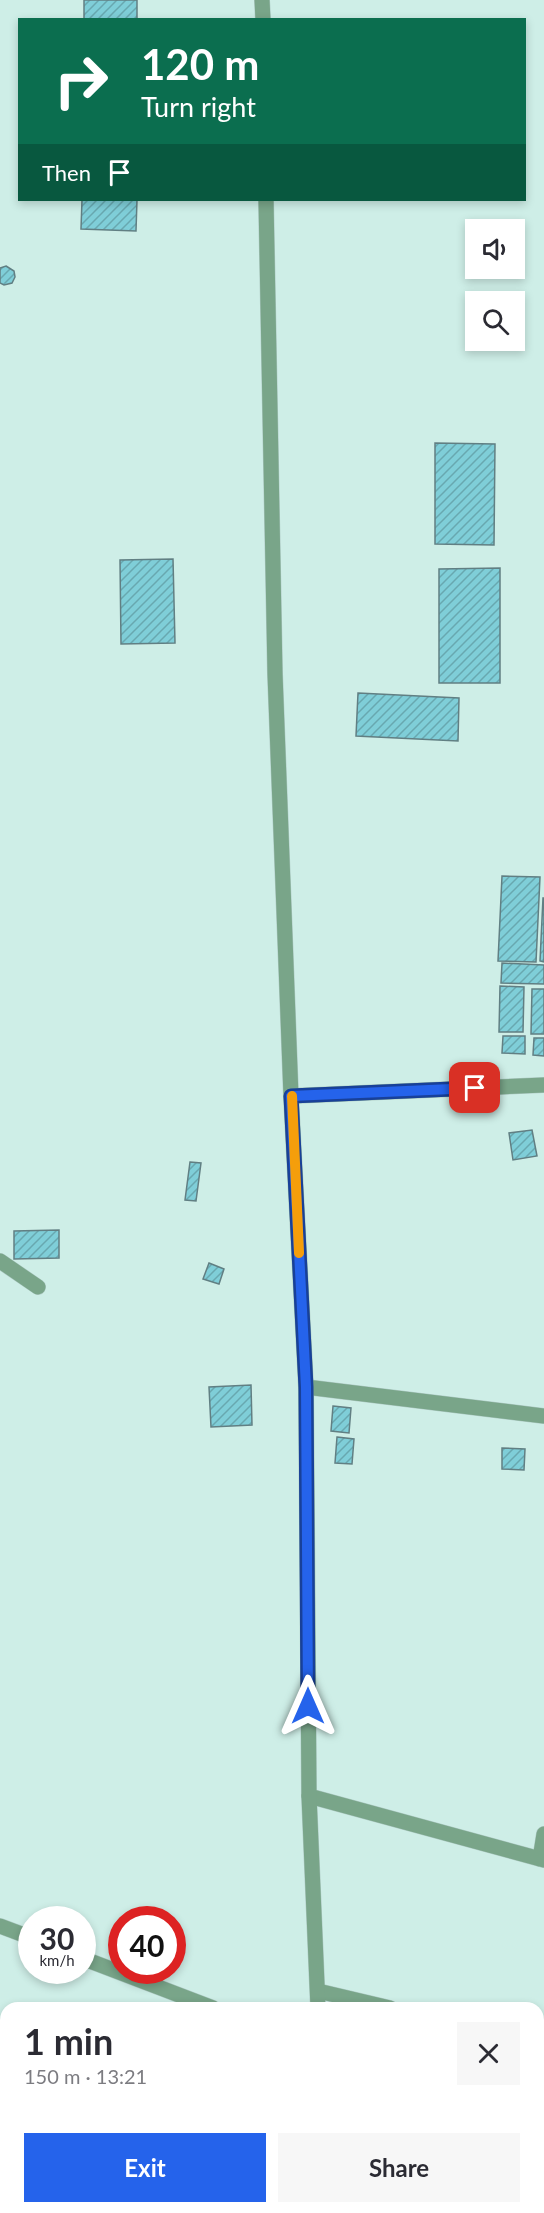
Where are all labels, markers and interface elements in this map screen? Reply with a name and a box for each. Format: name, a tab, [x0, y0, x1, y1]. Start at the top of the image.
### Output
text: 120 m	[141, 39, 259, 89]
icon: right	[42, 42, 120, 120]
text: Turn right	[141, 90, 256, 123]
icon: arrive	[103, 156, 136, 189]
text: Then	[42, 159, 91, 186]
map controls	[465, 219, 525, 351]
button: sound	[465, 219, 525, 279]
button: search	[465, 291, 525, 351]
pin	[449, 1062, 500, 1113]
icon: arrive	[458, 1071, 491, 1104]
position arrow	[276, 1674, 340, 1738]
speed limit sign: 40	[108, 1906, 186, 1984]
text: 30	[40, 1920, 74, 1956]
text: km/h	[39, 1951, 75, 1969]
text: 1 min	[24, 2019, 113, 2063]
button: close	[457, 2022, 520, 2085]
text: 150 m · 13:21	[24, 2064, 147, 2088]
button: Exit	[24, 2133, 266, 2202]
button: Share	[278, 2133, 520, 2202]

